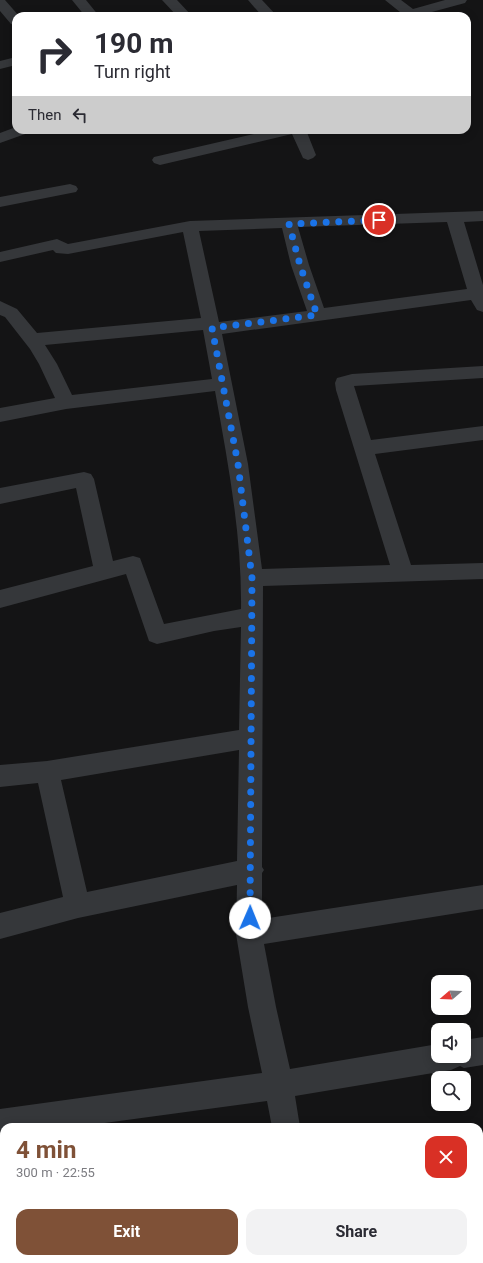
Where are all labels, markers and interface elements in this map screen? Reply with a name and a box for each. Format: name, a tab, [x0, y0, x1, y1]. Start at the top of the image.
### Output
text: 190 m	[94, 27, 173, 60]
icon: right	[28, 28, 80, 80]
text: Turn right	[94, 61, 171, 82]
icon: left	[69, 104, 91, 126]
text: Then	[28, 106, 61, 124]
pin	[362, 203, 396, 237]
icon: arrive	[368, 209, 390, 231]
position arrow	[229, 897, 271, 939]
north arrow	[431, 975, 471, 1015]
map controls	[431, 975, 471, 1111]
button: sound	[431, 1023, 471, 1063]
button: search	[431, 1071, 471, 1111]
text: 4 min	[16, 1136, 76, 1164]
button: close	[425, 1136, 467, 1178]
text: 300 m · 22:55	[16, 1165, 95, 1180]
button: Exit	[16, 1209, 238, 1255]
button: Share	[246, 1209, 467, 1255]

